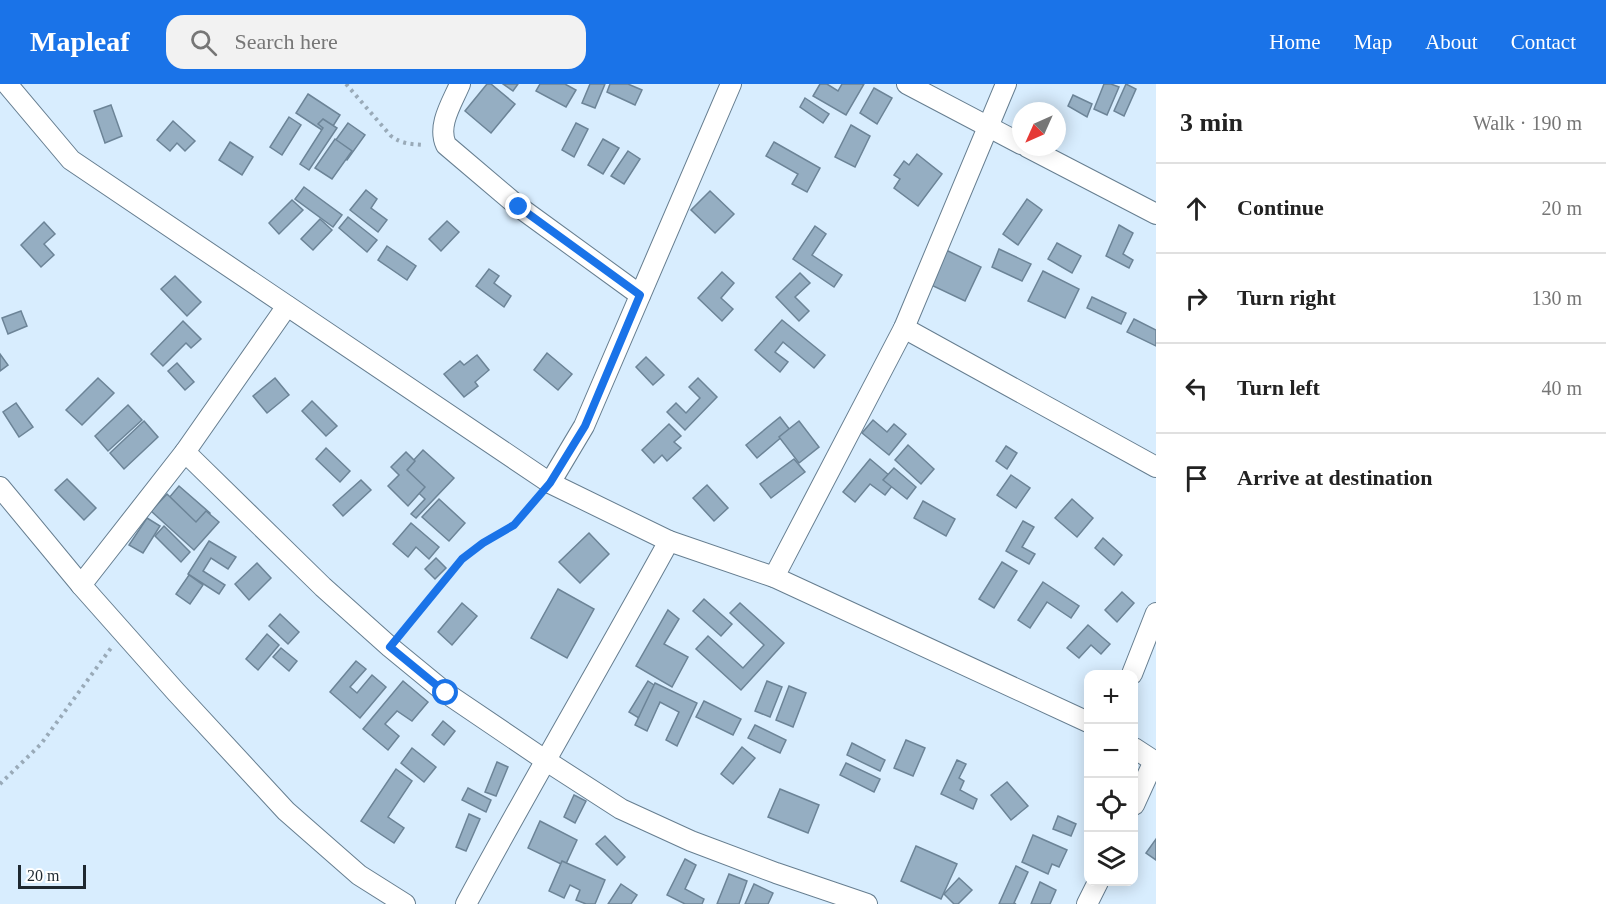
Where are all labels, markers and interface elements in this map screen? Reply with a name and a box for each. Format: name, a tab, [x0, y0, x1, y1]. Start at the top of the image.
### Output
search box	[166, 15, 586, 69]
text: Mapleaf	[30, 26, 130, 57]
icon: search	[187, 26, 220, 59]
text: Search here	[235, 29, 338, 54]
text: Home	[1269, 30, 1321, 54]
text: Map	[1354, 30, 1392, 54]
text: About	[1425, 30, 1478, 54]
text: Contact	[1511, 30, 1576, 54]
north arrow	[1012, 102, 1066, 156]
text: 3 min	[1180, 108, 1243, 137]
text: Walk · 190 m	[1473, 112, 1582, 134]
icon: ahead	[1180, 192, 1213, 225]
route end	[505, 193, 531, 219]
text: Continue	[1237, 195, 1324, 220]
text: 20 m	[1541, 197, 1582, 219]
icon: right	[1180, 282, 1213, 315]
text: Turn right	[1237, 285, 1336, 310]
text: 130 m	[1531, 287, 1582, 309]
icon: left	[1180, 372, 1213, 405]
text: Turn left	[1237, 375, 1320, 400]
text: 40 m	[1541, 377, 1582, 399]
icon: arrive	[1180, 462, 1213, 495]
text: Arrive at destination	[1237, 465, 1433, 490]
map controls	[1084, 670, 1138, 886]
button: +	[1084, 670, 1138, 724]
route start	[432, 679, 458, 705]
button: −	[1084, 724, 1138, 778]
button: locate	[1084, 778, 1138, 832]
button: layers	[1084, 832, 1138, 886]
scale bar	[18, 862, 86, 890]
text: 20 m	[27, 867, 59, 884]

